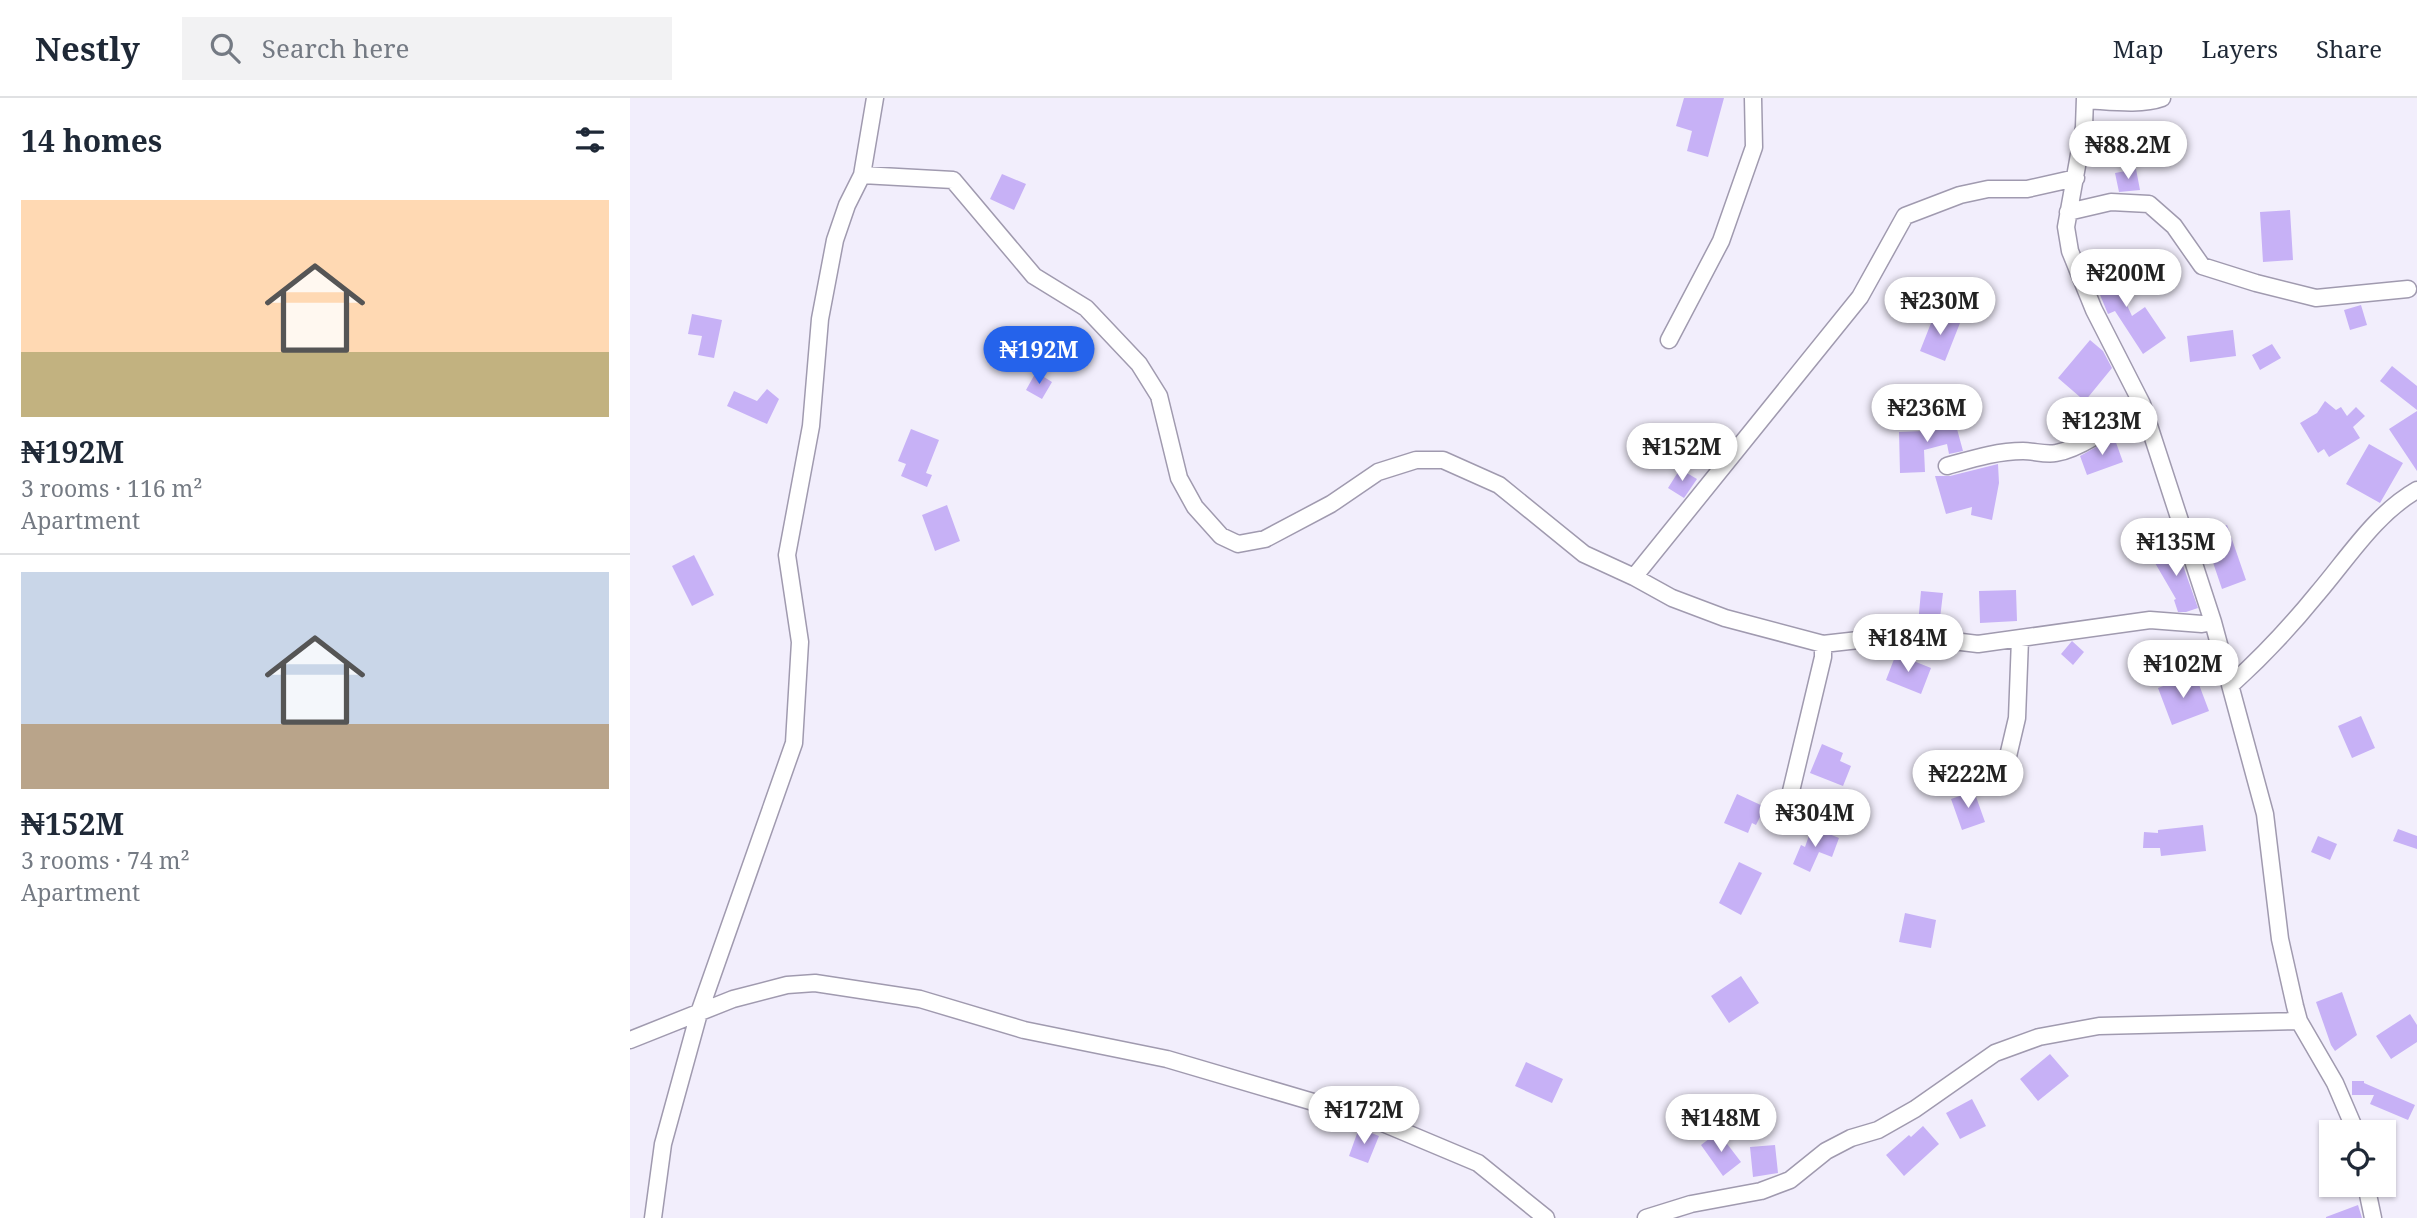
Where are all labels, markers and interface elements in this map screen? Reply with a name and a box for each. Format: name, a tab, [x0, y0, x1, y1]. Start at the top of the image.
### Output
search box	[182, 17, 672, 80]
text: Nestly	[35, 26, 140, 71]
icon: search	[206, 29, 244, 67]
text: Search here	[262, 30, 409, 66]
text: Map	[2113, 32, 2164, 65]
text: Layers	[2202, 32, 2278, 65]
text: Share	[2316, 32, 2382, 65]
text: 14 homes	[21, 120, 162, 161]
icon: filters	[571, 121, 609, 159]
pin: ₦88.2M	[2071, 122, 2185, 181]
text: ₦88.2M	[2085, 128, 2171, 160]
icon: home	[252, 245, 378, 371]
pin: ₦200M	[2077, 250, 2175, 309]
text: ₦200M	[2086, 256, 2166, 288]
pin: ₦230M	[1891, 278, 1989, 337]
text: ₦230M	[1900, 284, 1980, 316]
pin: ₦192M	[990, 327, 1088, 386]
text: ₦192M	[999, 333, 1079, 365]
pin: ₦236M	[1878, 384, 1976, 444]
text: ₦236M	[1887, 391, 1967, 423]
pin: ₦123M	[2053, 398, 2151, 457]
text: ₦123M	[2062, 404, 2142, 436]
pin: ₦152M	[1633, 424, 1731, 483]
text: ₦152M	[1642, 430, 1722, 462]
text: ₦192M	[21, 431, 124, 472]
text: 3 rooms · 116 m²	[21, 472, 203, 504]
text: Apartment	[21, 504, 140, 536]
pin: ₦135M	[2127, 518, 2225, 578]
text: ₦135M	[2136, 525, 2216, 557]
pin: ₦184M	[1859, 614, 1957, 674]
icon: home	[252, 617, 378, 743]
text: ₦184M	[1868, 621, 1948, 653]
pin: ₦102M	[2134, 640, 2232, 700]
text: ₦102M	[2143, 647, 2223, 679]
pin: ₦222M	[1919, 750, 2017, 810]
text: ₦222M	[1928, 757, 2008, 789]
pin: ₦304M	[1766, 790, 1864, 849]
text: ₦304M	[1775, 796, 1855, 828]
text: ₦152M	[21, 803, 124, 844]
text: 3 rooms · 74 m²	[21, 844, 190, 876]
text: Apartment	[21, 876, 140, 908]
pin: ₦172M	[1315, 1086, 1413, 1146]
text: ₦172M	[1324, 1093, 1404, 1125]
pin: ₦148M	[1672, 1094, 1770, 1154]
text: ₦148M	[1681, 1101, 1761, 1133]
map controls	[2319, 1120, 2396, 1197]
button: locate	[2319, 1120, 2396, 1197]

